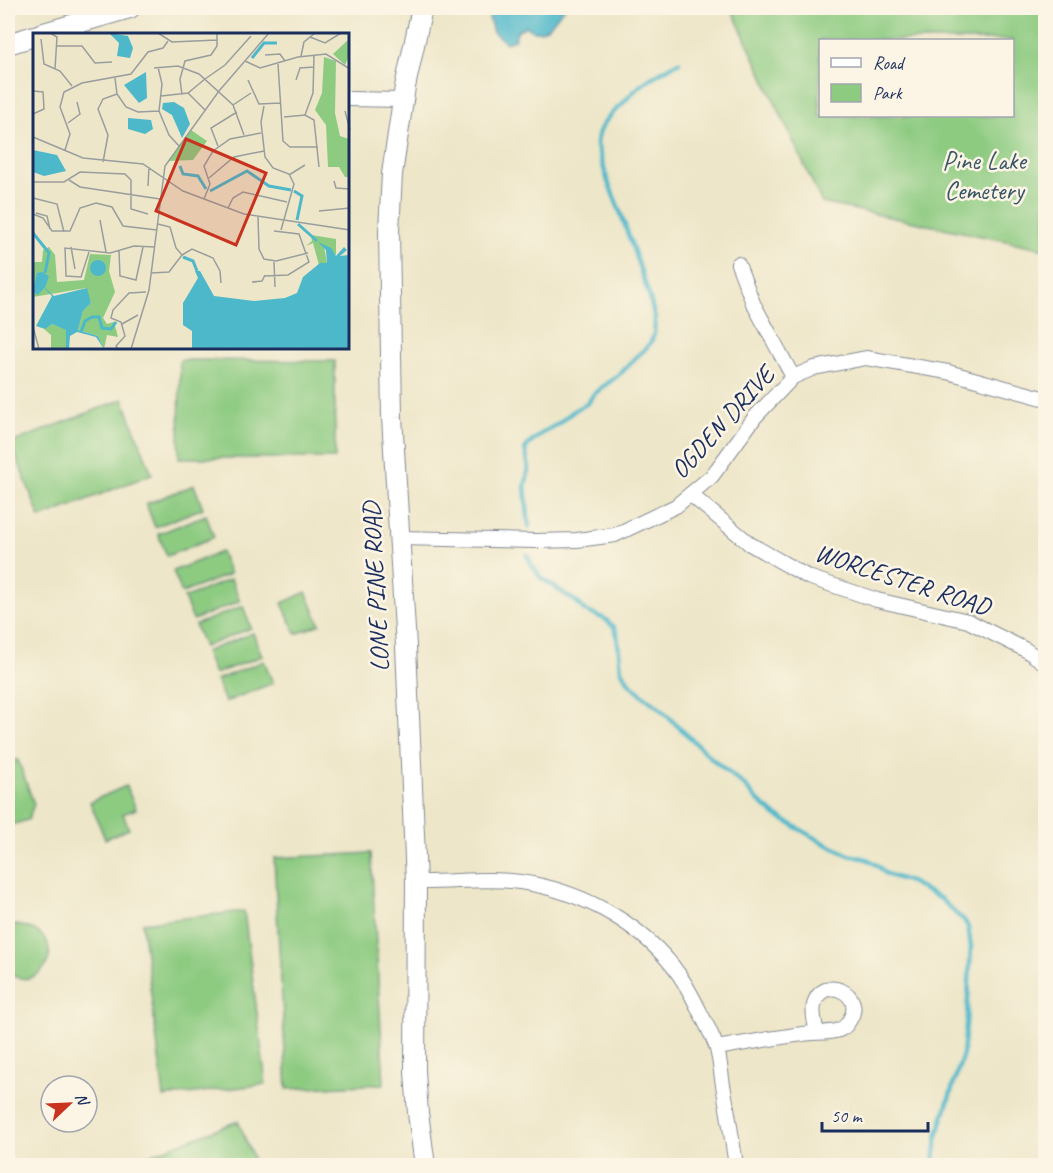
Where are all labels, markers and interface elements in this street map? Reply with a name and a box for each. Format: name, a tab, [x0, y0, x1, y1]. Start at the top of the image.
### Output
inset map	[33, 33, 350, 350]
legend	[819, 39, 1014, 117]
text: Road	[873, 52, 906, 74]
text: Park	[873, 82, 903, 104]
park label: Pine Lake Cemetery	[942, 144, 1028, 207]
street label: OGDEN DRIVE	[663, 357, 784, 485]
street label: LONE PINE ROAD	[354, 498, 396, 673]
street label: WORCESTER ROAD	[811, 536, 996, 624]
north arrow	[39, 1074, 99, 1134]
text: N	[71, 1090, 94, 1110]
scale bar	[822, 1095, 928, 1133]
text: 50 m	[831, 1105, 864, 1127]

